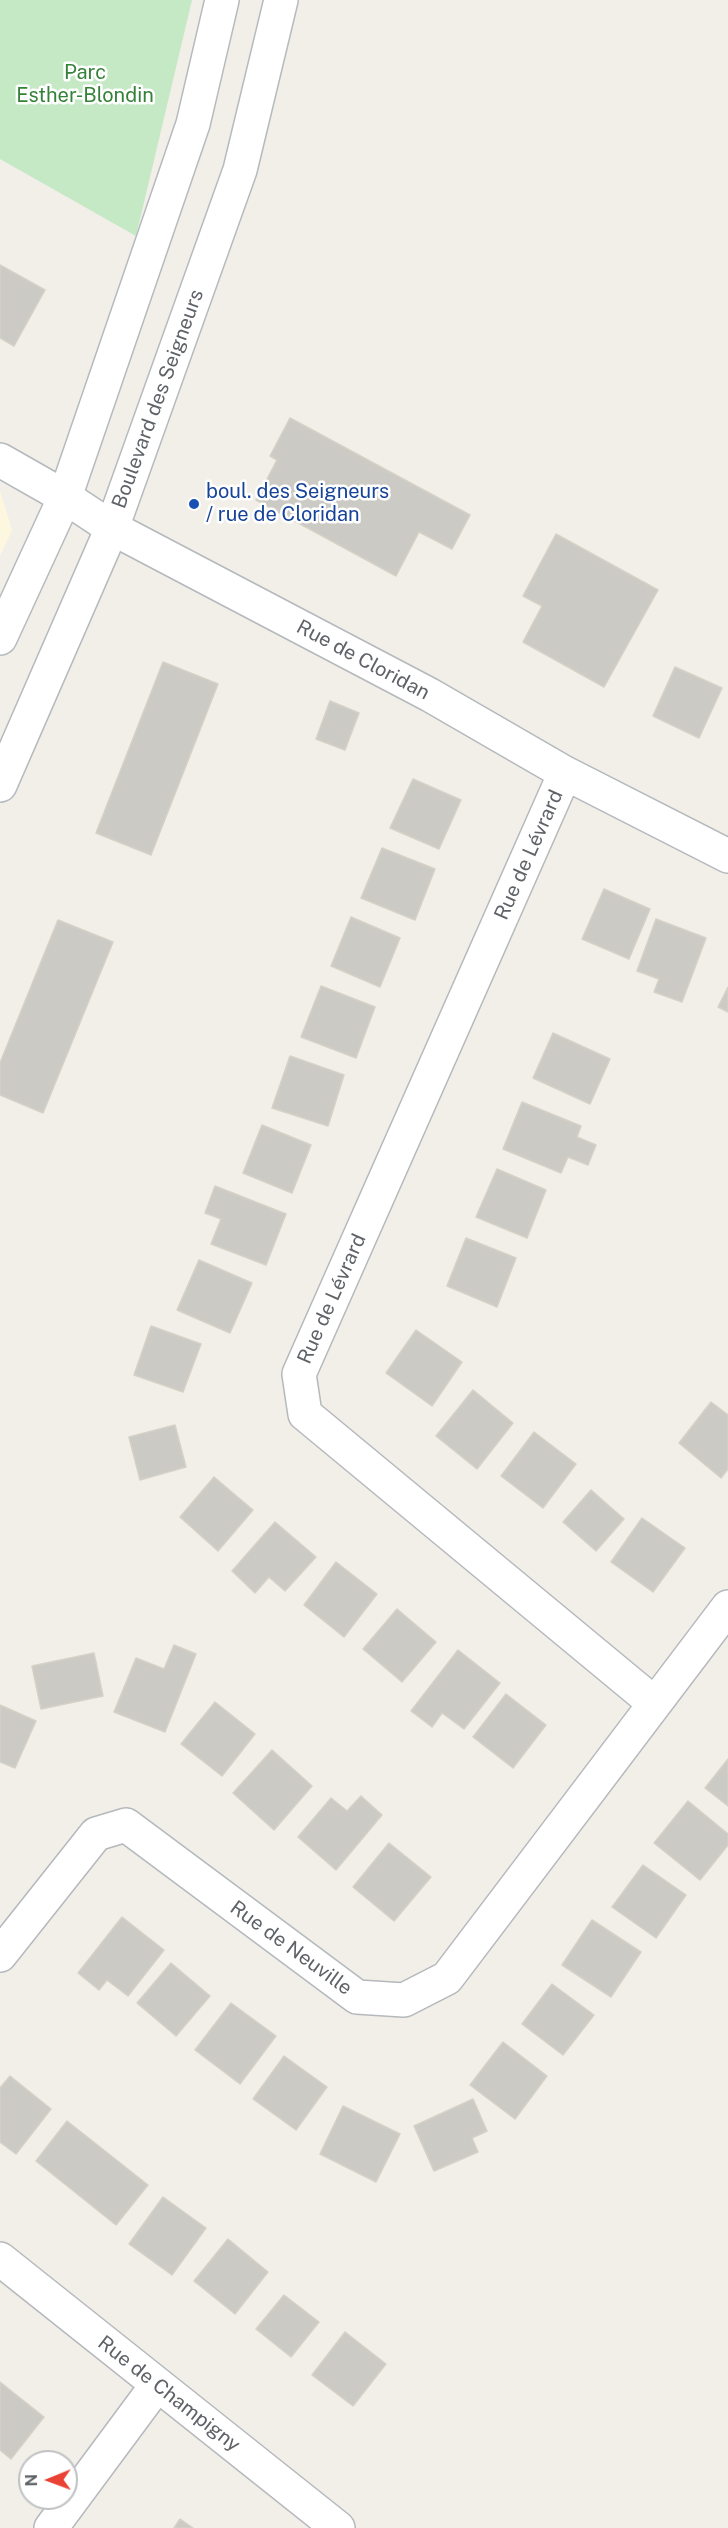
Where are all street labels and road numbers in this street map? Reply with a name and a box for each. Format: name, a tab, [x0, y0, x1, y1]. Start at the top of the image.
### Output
street label: Boulevard des Seigneurs	[107, 286, 209, 512]
street label: Rue de Cloridan	[292, 615, 434, 705]
street label: Rue de Lévrard	[490, 786, 568, 924]
street label: Rue de Lévrard	[293, 1230, 371, 1368]
street label: Rue de Neuville	[225, 1896, 357, 2000]
street label: Rue de Champigny	[93, 2331, 245, 2457]

